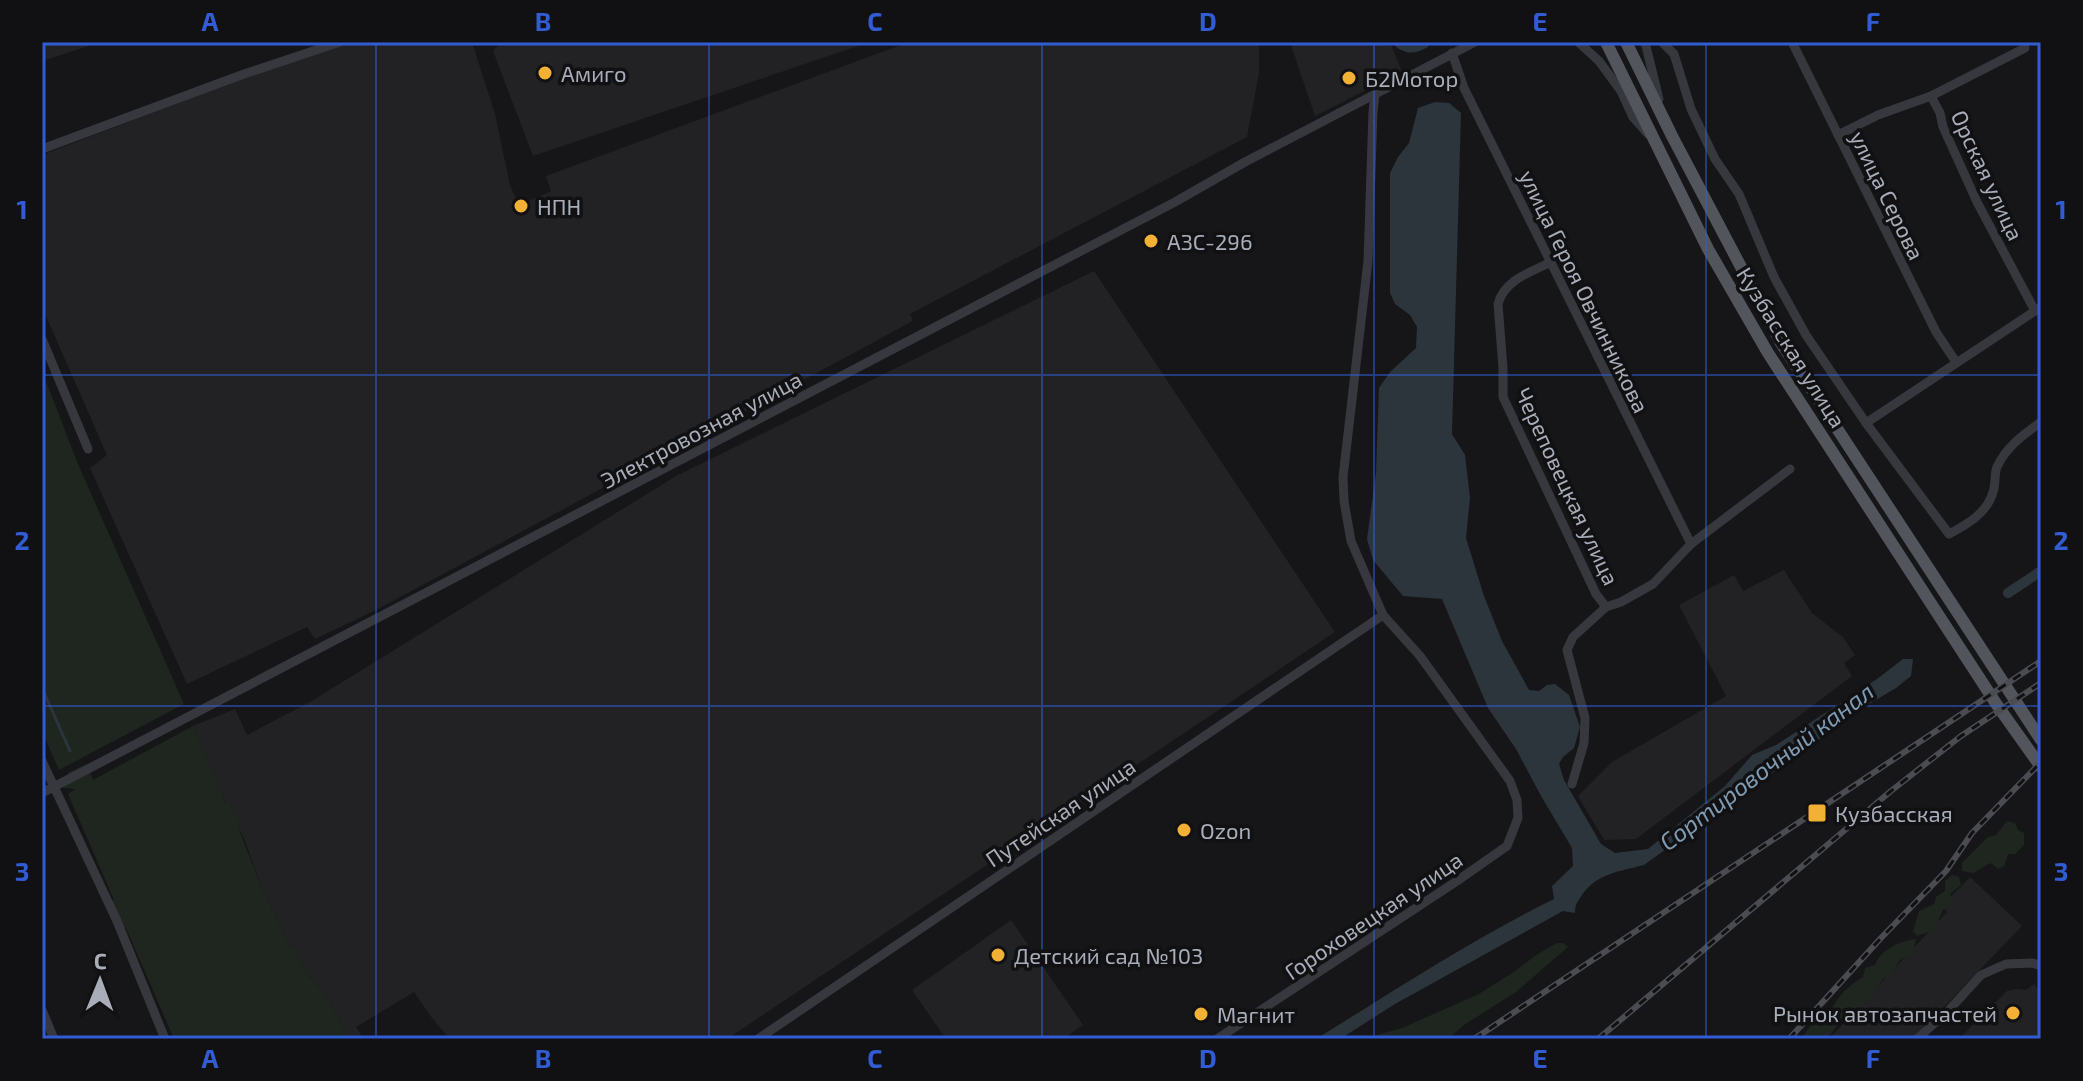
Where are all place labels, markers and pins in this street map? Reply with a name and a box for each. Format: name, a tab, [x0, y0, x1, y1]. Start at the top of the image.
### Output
place label: Амиго	[561, 60, 627, 86]
marker: Амиго	[536, 64, 554, 82]
place label: Б2Мотор	[1365, 65, 1458, 91]
marker: Б2Мотор	[1340, 69, 1358, 87]
place label: НПН	[537, 193, 581, 219]
marker: НПН	[512, 197, 530, 215]
place label: АЗС-296	[1167, 228, 1253, 254]
marker: АЗС-296	[1142, 232, 1160, 250]
place label: Кузбасская	[1835, 800, 1953, 827]
marker: Кузбасская	[1806, 802, 1828, 824]
place label: Ozon	[1200, 817, 1251, 843]
marker: Ozon	[1175, 821, 1193, 839]
place label: Детский сад №103	[1014, 942, 1203, 968]
marker: Детский сад №103	[989, 946, 1007, 964]
place label: Рынок автозапчастей	[1773, 1000, 1997, 1026]
place label: Магнит	[1217, 1001, 1295, 1027]
marker: Рынок автозапчастей	[2004, 1004, 2022, 1022]
marker: Магнит	[1192, 1005, 1210, 1023]

